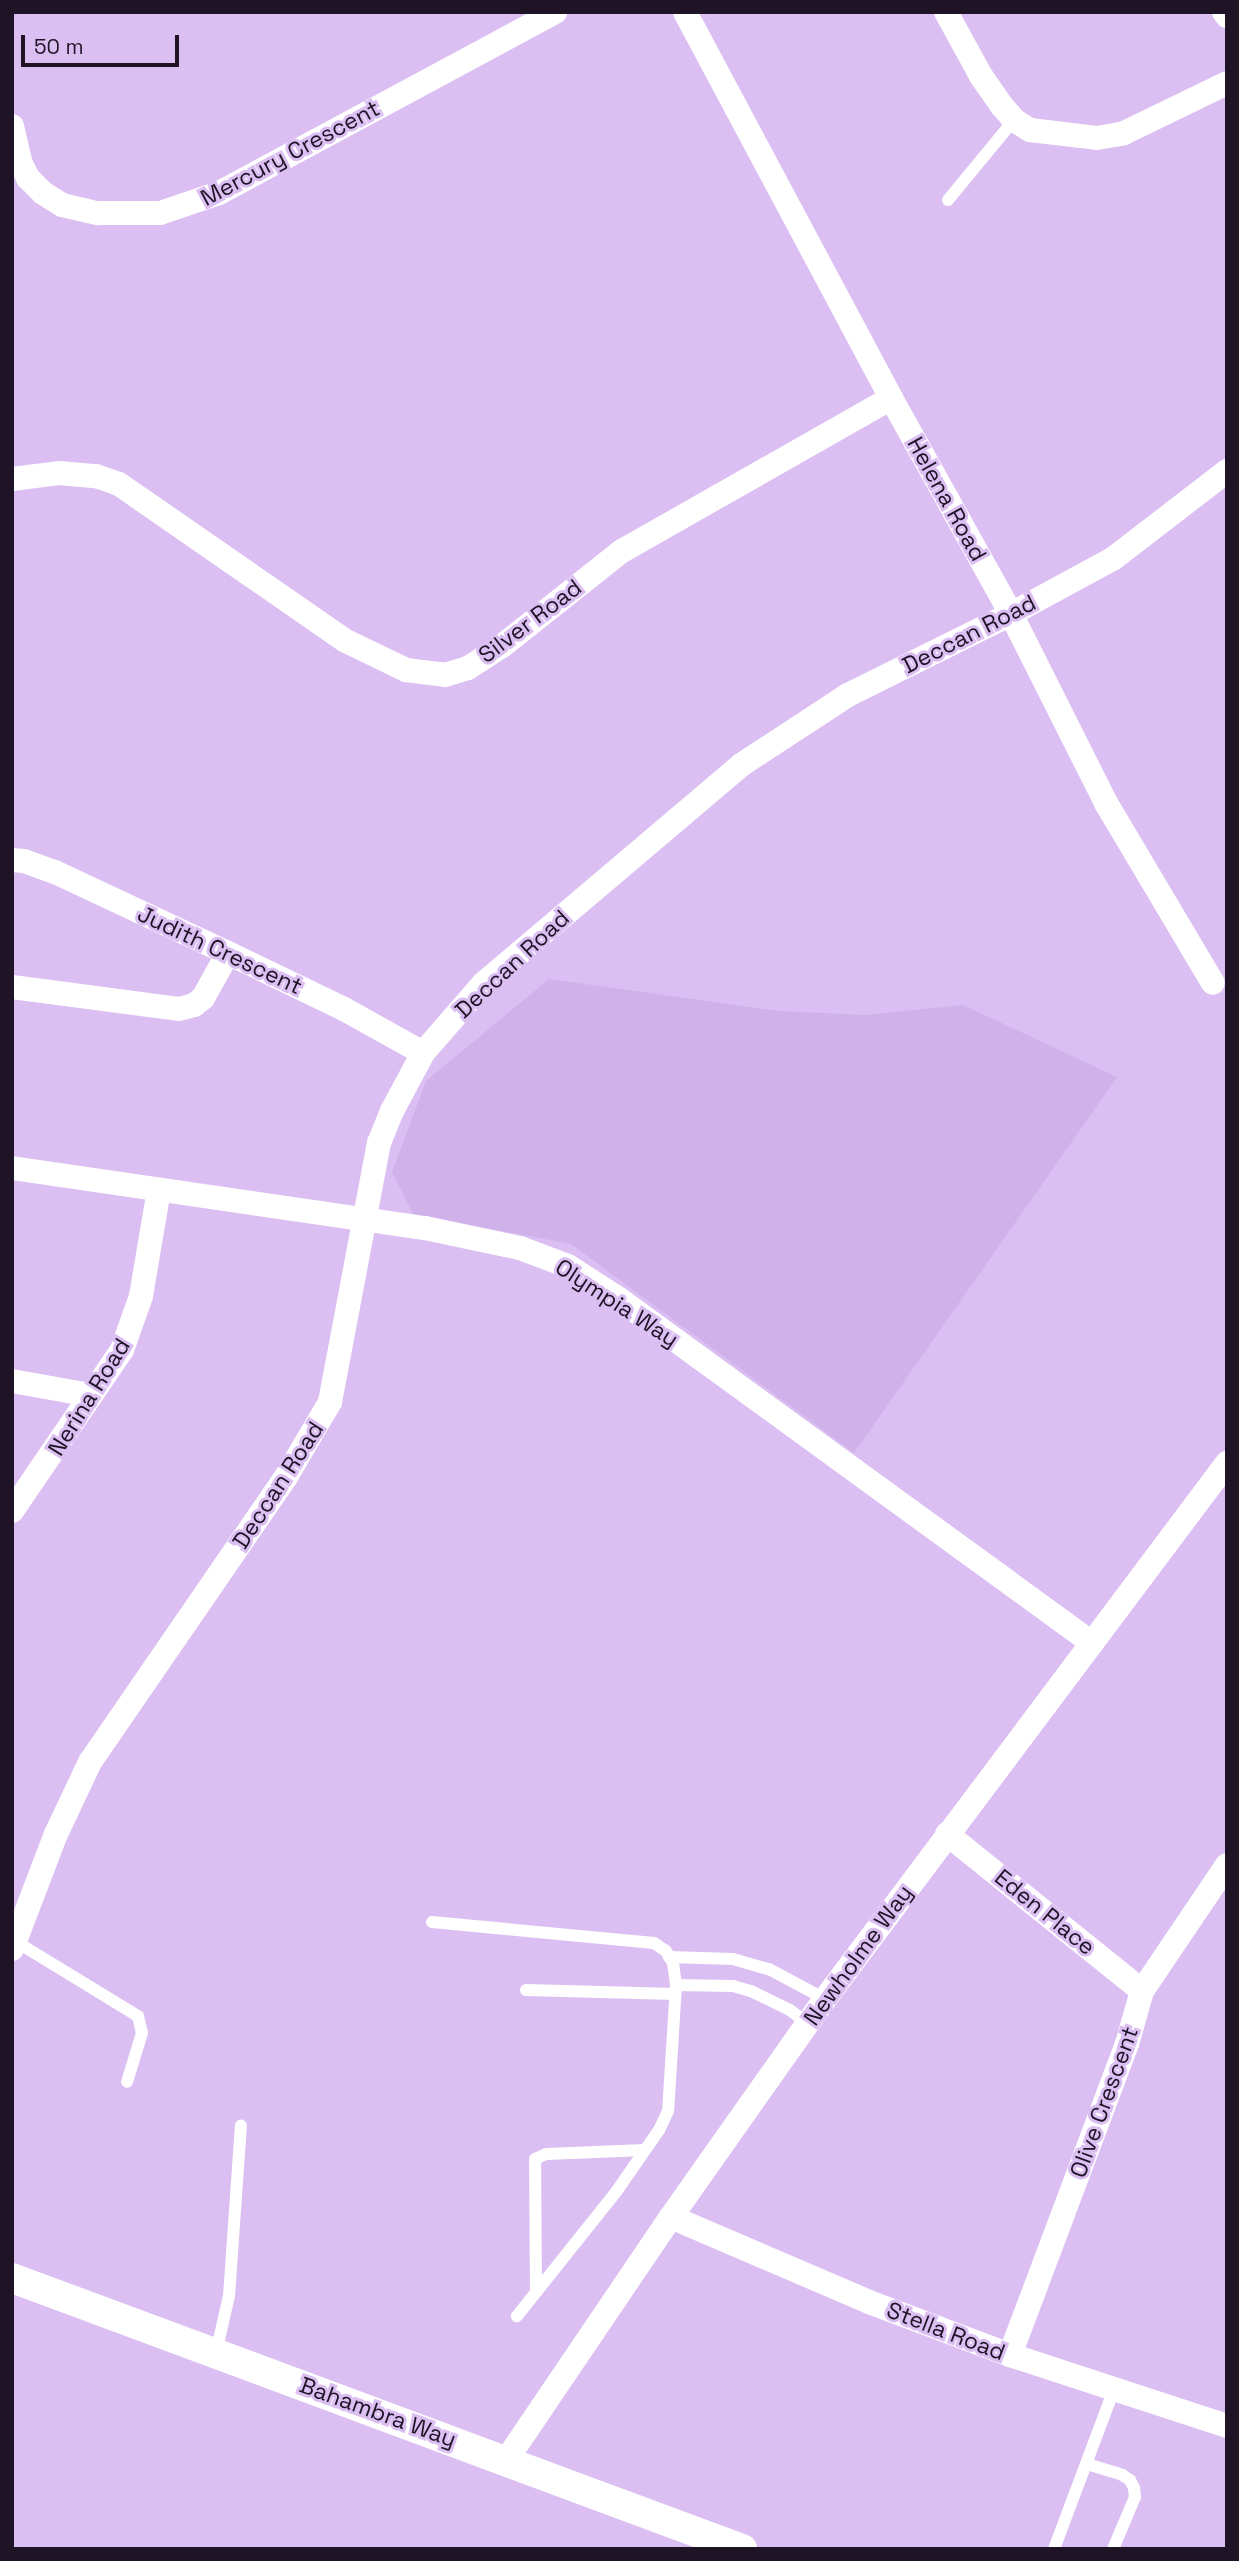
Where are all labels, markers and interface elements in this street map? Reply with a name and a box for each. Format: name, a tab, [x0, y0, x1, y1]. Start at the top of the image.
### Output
scale bar	[24, 21, 182, 65]
text: 50 m	[34, 33, 84, 60]
street label: Mercury Crescent	[196, 94, 384, 212]
street label: Helena Road	[902, 432, 992, 566]
street label: Silver Road	[473, 573, 587, 669]
street label: Deccan Road	[898, 589, 1040, 679]
street label: Judith Crescent	[133, 900, 307, 1000]
street label: Deccan Road	[449, 904, 575, 1024]
street label: Olympia Way	[550, 1253, 684, 1353]
street label: Nerina Road	[42, 1333, 136, 1461]
street label: Deccan Road	[227, 1416, 329, 1554]
street label: Eden Place	[989, 1863, 1101, 1961]
street label: Newholme Way	[798, 1879, 918, 2031]
street label: Olive Crescent	[1064, 2023, 1144, 2181]
street label: Stella Road	[883, 2296, 1009, 2366]
street label: Bahambra Way	[296, 2371, 460, 2453]

